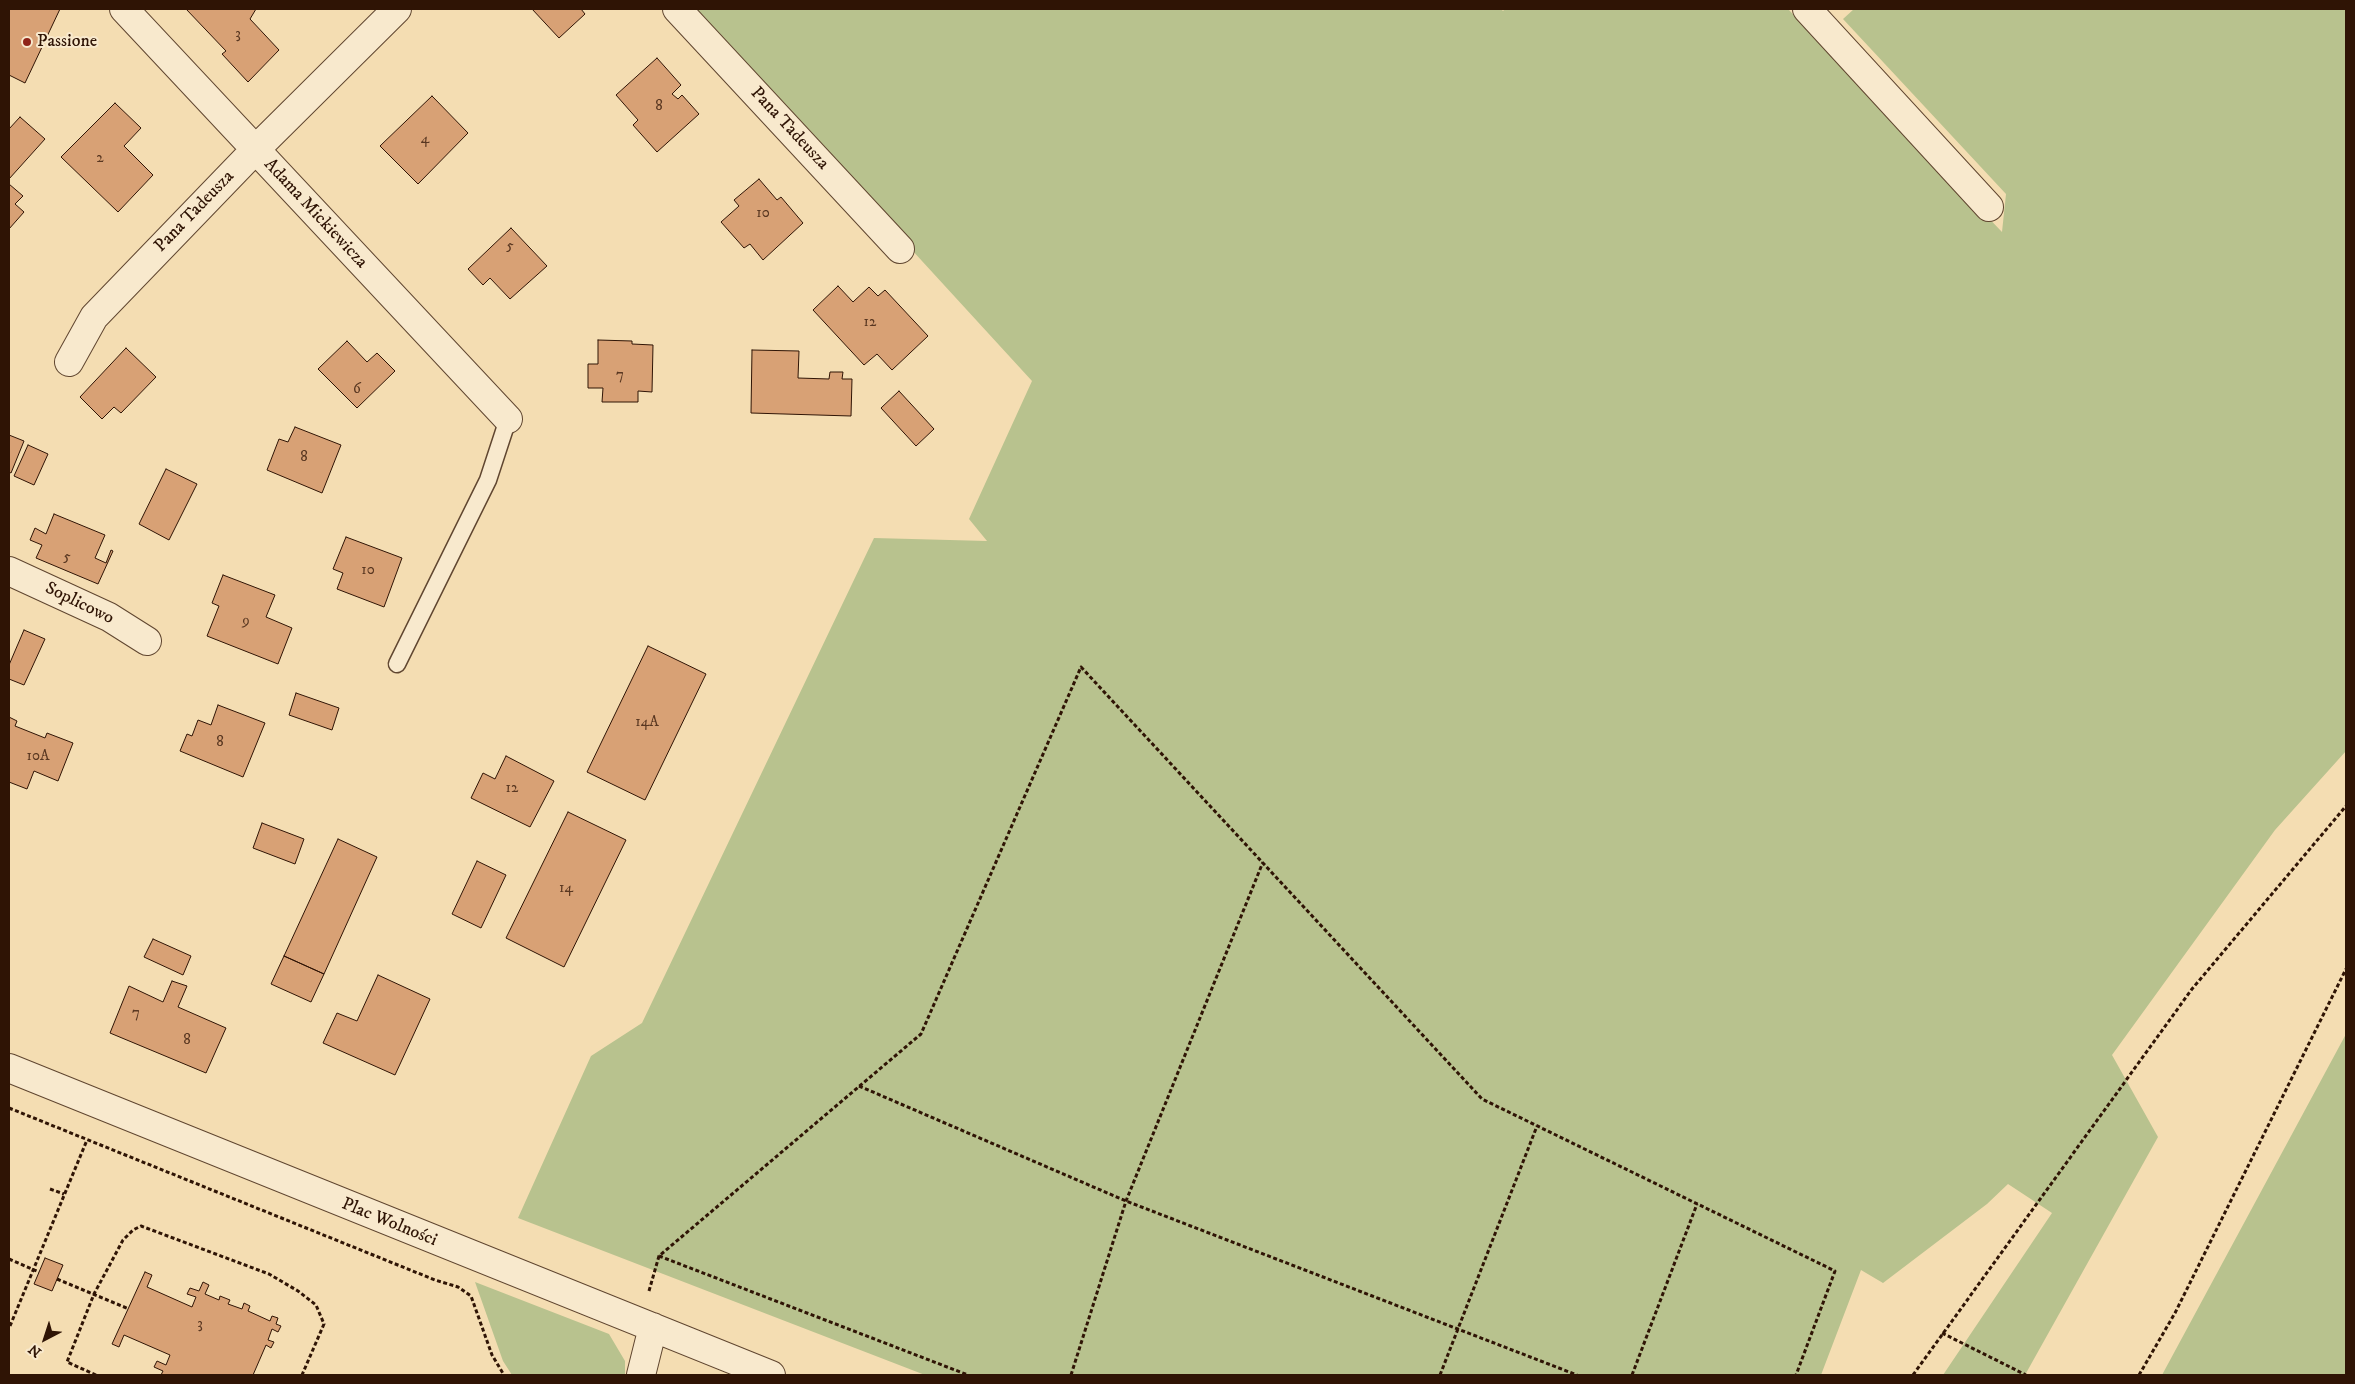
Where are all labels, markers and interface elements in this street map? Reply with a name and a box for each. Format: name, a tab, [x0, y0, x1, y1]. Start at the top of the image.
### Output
house number: 3	[235, 26, 241, 44]
place label: Passione	[37, 31, 97, 53]
marker: Passione	[21, 36, 33, 48]
street label: Pana Tadeusza	[745, 83, 833, 175]
house number: 8	[655, 98, 663, 116]
house number: 4	[421, 131, 429, 149]
house number: 2	[96, 150, 104, 168]
street label: Adama Mickiewicza	[259, 155, 371, 273]
street label: Pana Tadeusza	[151, 167, 239, 257]
house number: 10	[756, 205, 770, 223]
house number: 5	[506, 238, 514, 256]
house number: 12	[864, 314, 876, 332]
house number: 7	[616, 367, 624, 385]
house number: 6	[353, 381, 361, 399]
house number: 8	[300, 449, 308, 467]
house number: 5	[63, 549, 71, 567]
house number: 10	[361, 562, 375, 580]
street label: Soplicowo	[41, 578, 117, 630]
house number: 9	[242, 613, 250, 631]
house number: 14A	[635, 714, 659, 732]
house number: 8	[216, 734, 224, 752]
house number: 10A	[26, 748, 50, 766]
house number: 12	[506, 780, 518, 798]
house number: 14	[559, 880, 573, 898]
house number: 7	[132, 1005, 140, 1023]
house number: 8	[183, 1032, 191, 1050]
street label: Plac Wolności	[338, 1194, 440, 1252]
north arrow	[20, 1314, 70, 1364]
house number: 3	[197, 1316, 203, 1334]
text: N	[25, 1340, 46, 1361]

